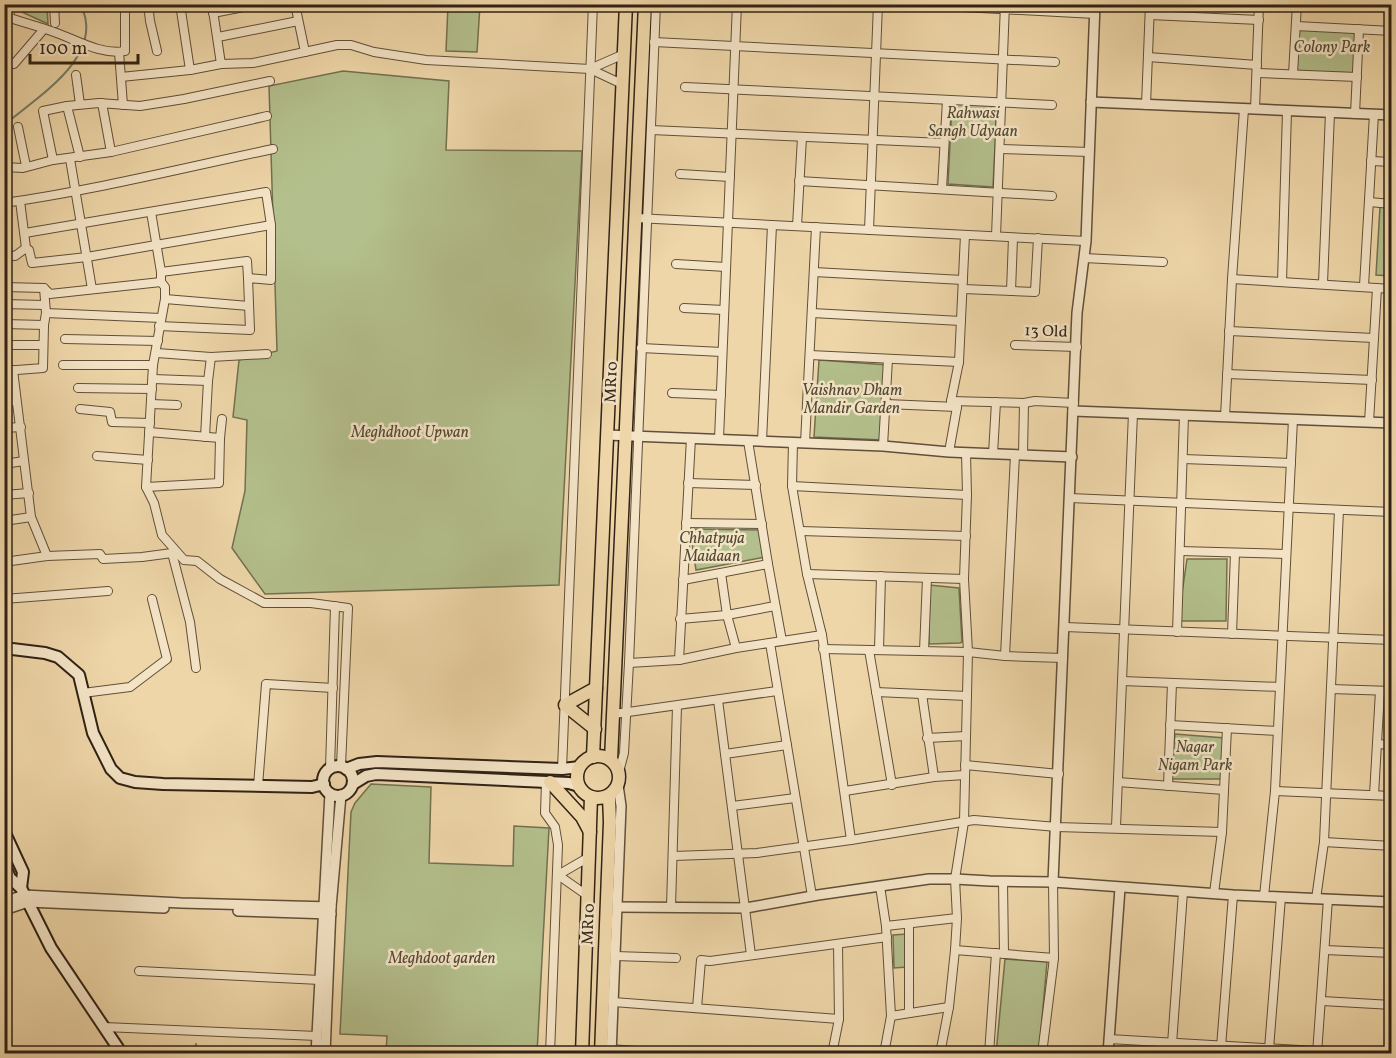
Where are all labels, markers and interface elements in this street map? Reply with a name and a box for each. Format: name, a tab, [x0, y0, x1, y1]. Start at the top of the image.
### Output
scale bar	[30, 27, 138, 65]
text: 100 m	[39, 37, 88, 62]
park label: Colony Park	[1294, 37, 1371, 59]
park label: Rahwasi Sangh Udyaan	[928, 103, 1018, 143]
street label: 13 Old	[1024, 320, 1068, 344]
street label: MR10	[600, 361, 624, 403]
park label: Vaishnav Dham Mandir Garden	[802, 380, 902, 420]
park label: Meghdhoot Upwan	[350, 422, 469, 444]
park label: Chhatpuja Maidaan	[679, 528, 745, 568]
park label: Nagar Nigam Park	[1158, 737, 1233, 777]
street label: MR10	[577, 903, 601, 945]
park label: Meghdoot garden	[387, 948, 496, 970]

